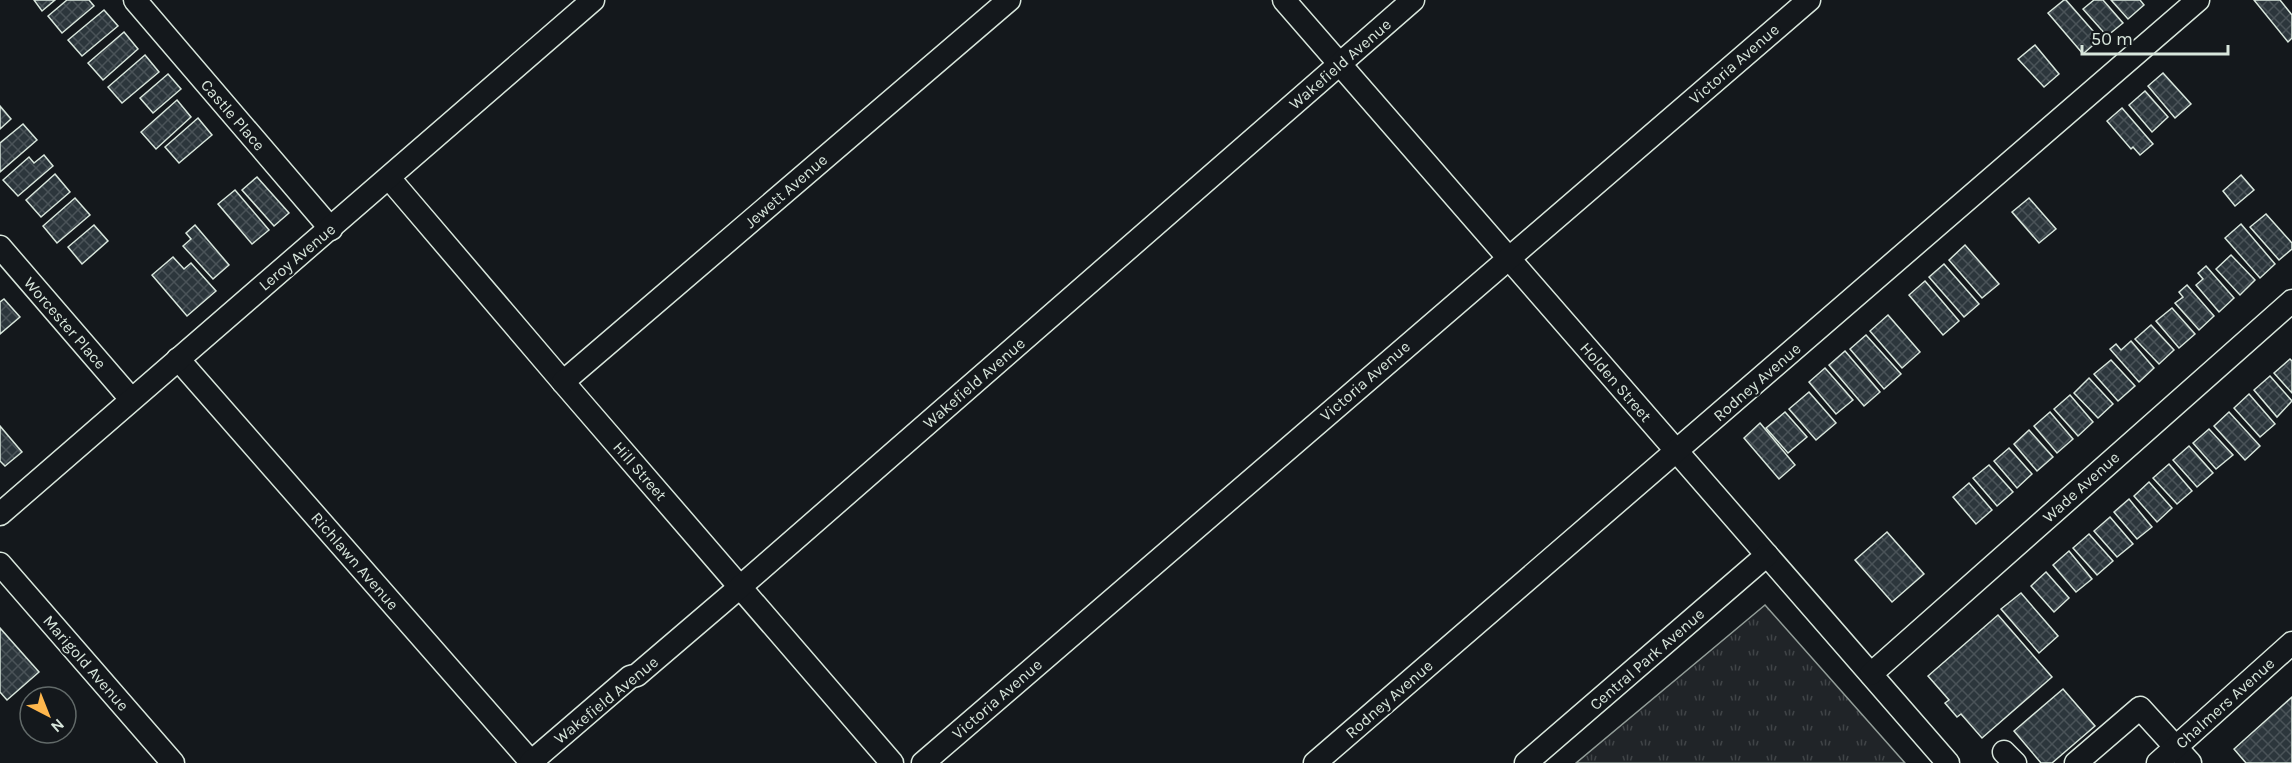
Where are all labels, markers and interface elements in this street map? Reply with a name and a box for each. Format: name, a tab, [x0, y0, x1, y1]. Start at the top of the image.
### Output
street label: Wakefield Avenue	[1285, 15, 1395, 113]
scale bar	[2082, 18, 2228, 56]
street label: Victoria Avenue	[1685, 20, 1783, 108]
text: 50 m	[2091, 28, 2133, 50]
street label: Castle Place	[197, 76, 269, 154]
street label: Jewett Avenue	[741, 150, 831, 232]
street label: Leroy Avenue	[255, 219, 339, 295]
street label: Worcester Place	[20, 273, 110, 373]
street label: Wakefield Avenue	[919, 334, 1029, 432]
street label: Victoria Avenue	[1316, 337, 1414, 425]
street label: Holden Street	[1576, 338, 1656, 426]
street label: Rodney Avenue	[1709, 339, 1805, 425]
street label: Hill Street	[609, 438, 671, 504]
street label: Wade Avenue	[2039, 448, 2123, 526]
street label: Richlawn Avenue	[307, 508, 403, 614]
street label: Central Park Avenue	[1586, 604, 1708, 714]
street label: Marigold Avenue	[39, 611, 133, 715]
street label: Wakefield Avenue	[550, 652, 662, 748]
street label: Chalmers Avenue	[2172, 654, 2278, 752]
street label: Victoria Avenue	[948, 655, 1046, 743]
street label: Rodney Avenue	[1341, 656, 1437, 742]
north arrow	[18, 685, 78, 745]
text: N	[47, 715, 68, 737]

